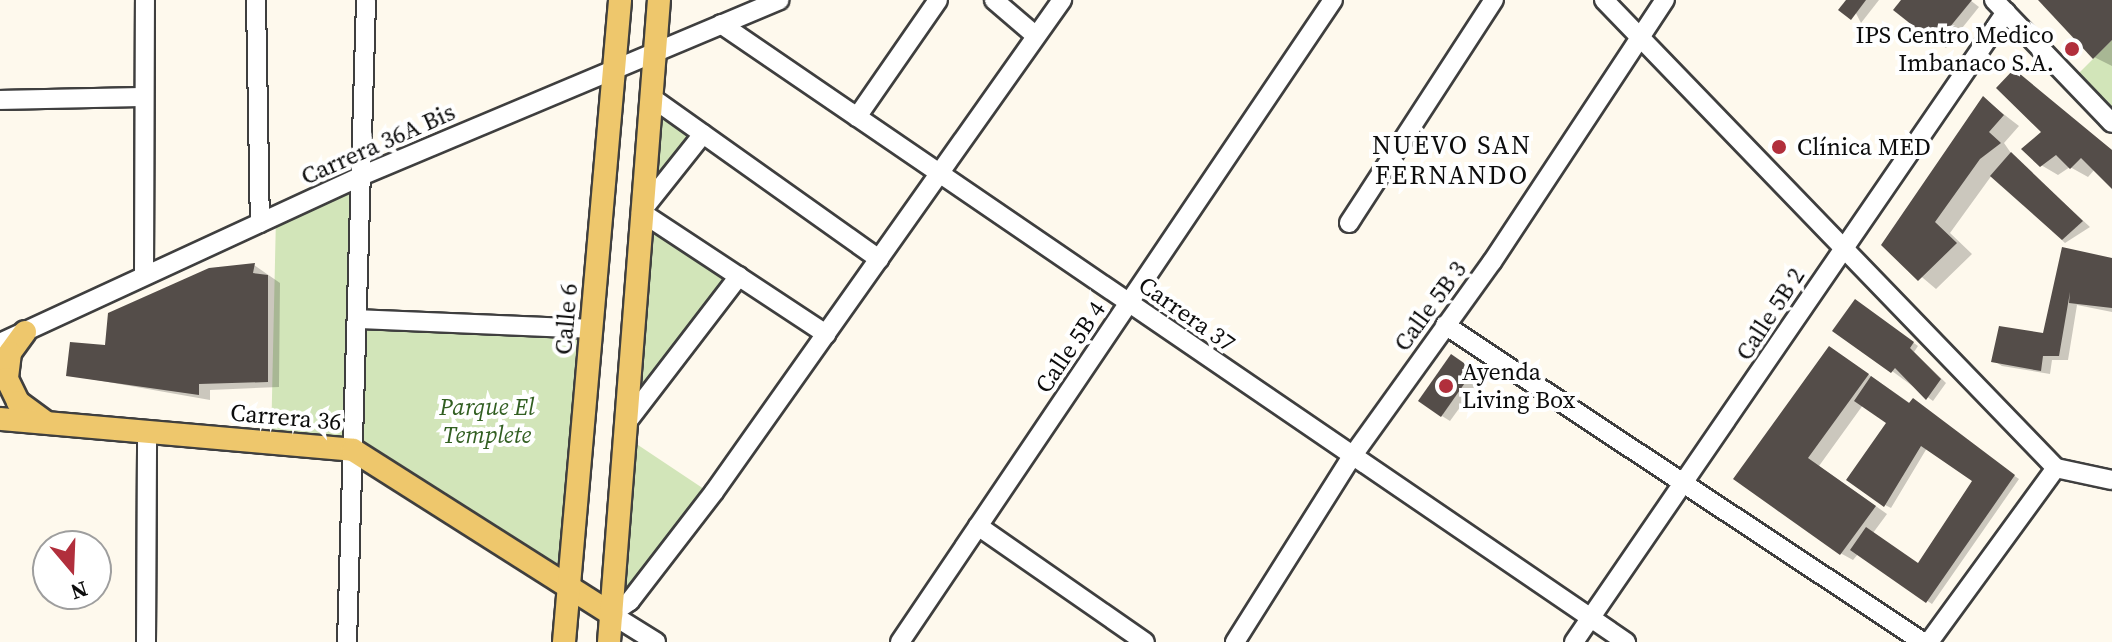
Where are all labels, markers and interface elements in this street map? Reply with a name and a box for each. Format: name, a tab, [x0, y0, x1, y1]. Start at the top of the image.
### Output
place label: IPS Centro Medico Imbanaco S.A.	[1855, 21, 2054, 77]
marker: IPS Centro Medico Imbanaco S.A.	[2061, 38, 2083, 60]
street label: Carrera 36A Bis	[297, 97, 459, 191]
district label: NUEVO SAN FERNANDO	[1372, 130, 1532, 192]
place label: Clínica MED	[1797, 133, 1931, 161]
marker: Clínica MED	[1768, 136, 1790, 158]
street label: Calle 5B 3	[1388, 255, 1472, 357]
street label: Calle 5B 2	[1730, 262, 1810, 366]
street label: Carrera 37	[1133, 270, 1241, 358]
street label: Calle 6	[549, 282, 583, 356]
street label: Calle 5B 4	[1029, 296, 1111, 398]
place label: Ayenda Living Box	[1462, 358, 1575, 414]
marker: Ayenda Living Box	[1437, 377, 1455, 395]
park label: Parque El Templete	[439, 393, 535, 449]
street label: Carrera 36	[229, 398, 343, 436]
north arrow	[32, 530, 112, 610]
text: N	[67, 574, 92, 608]

